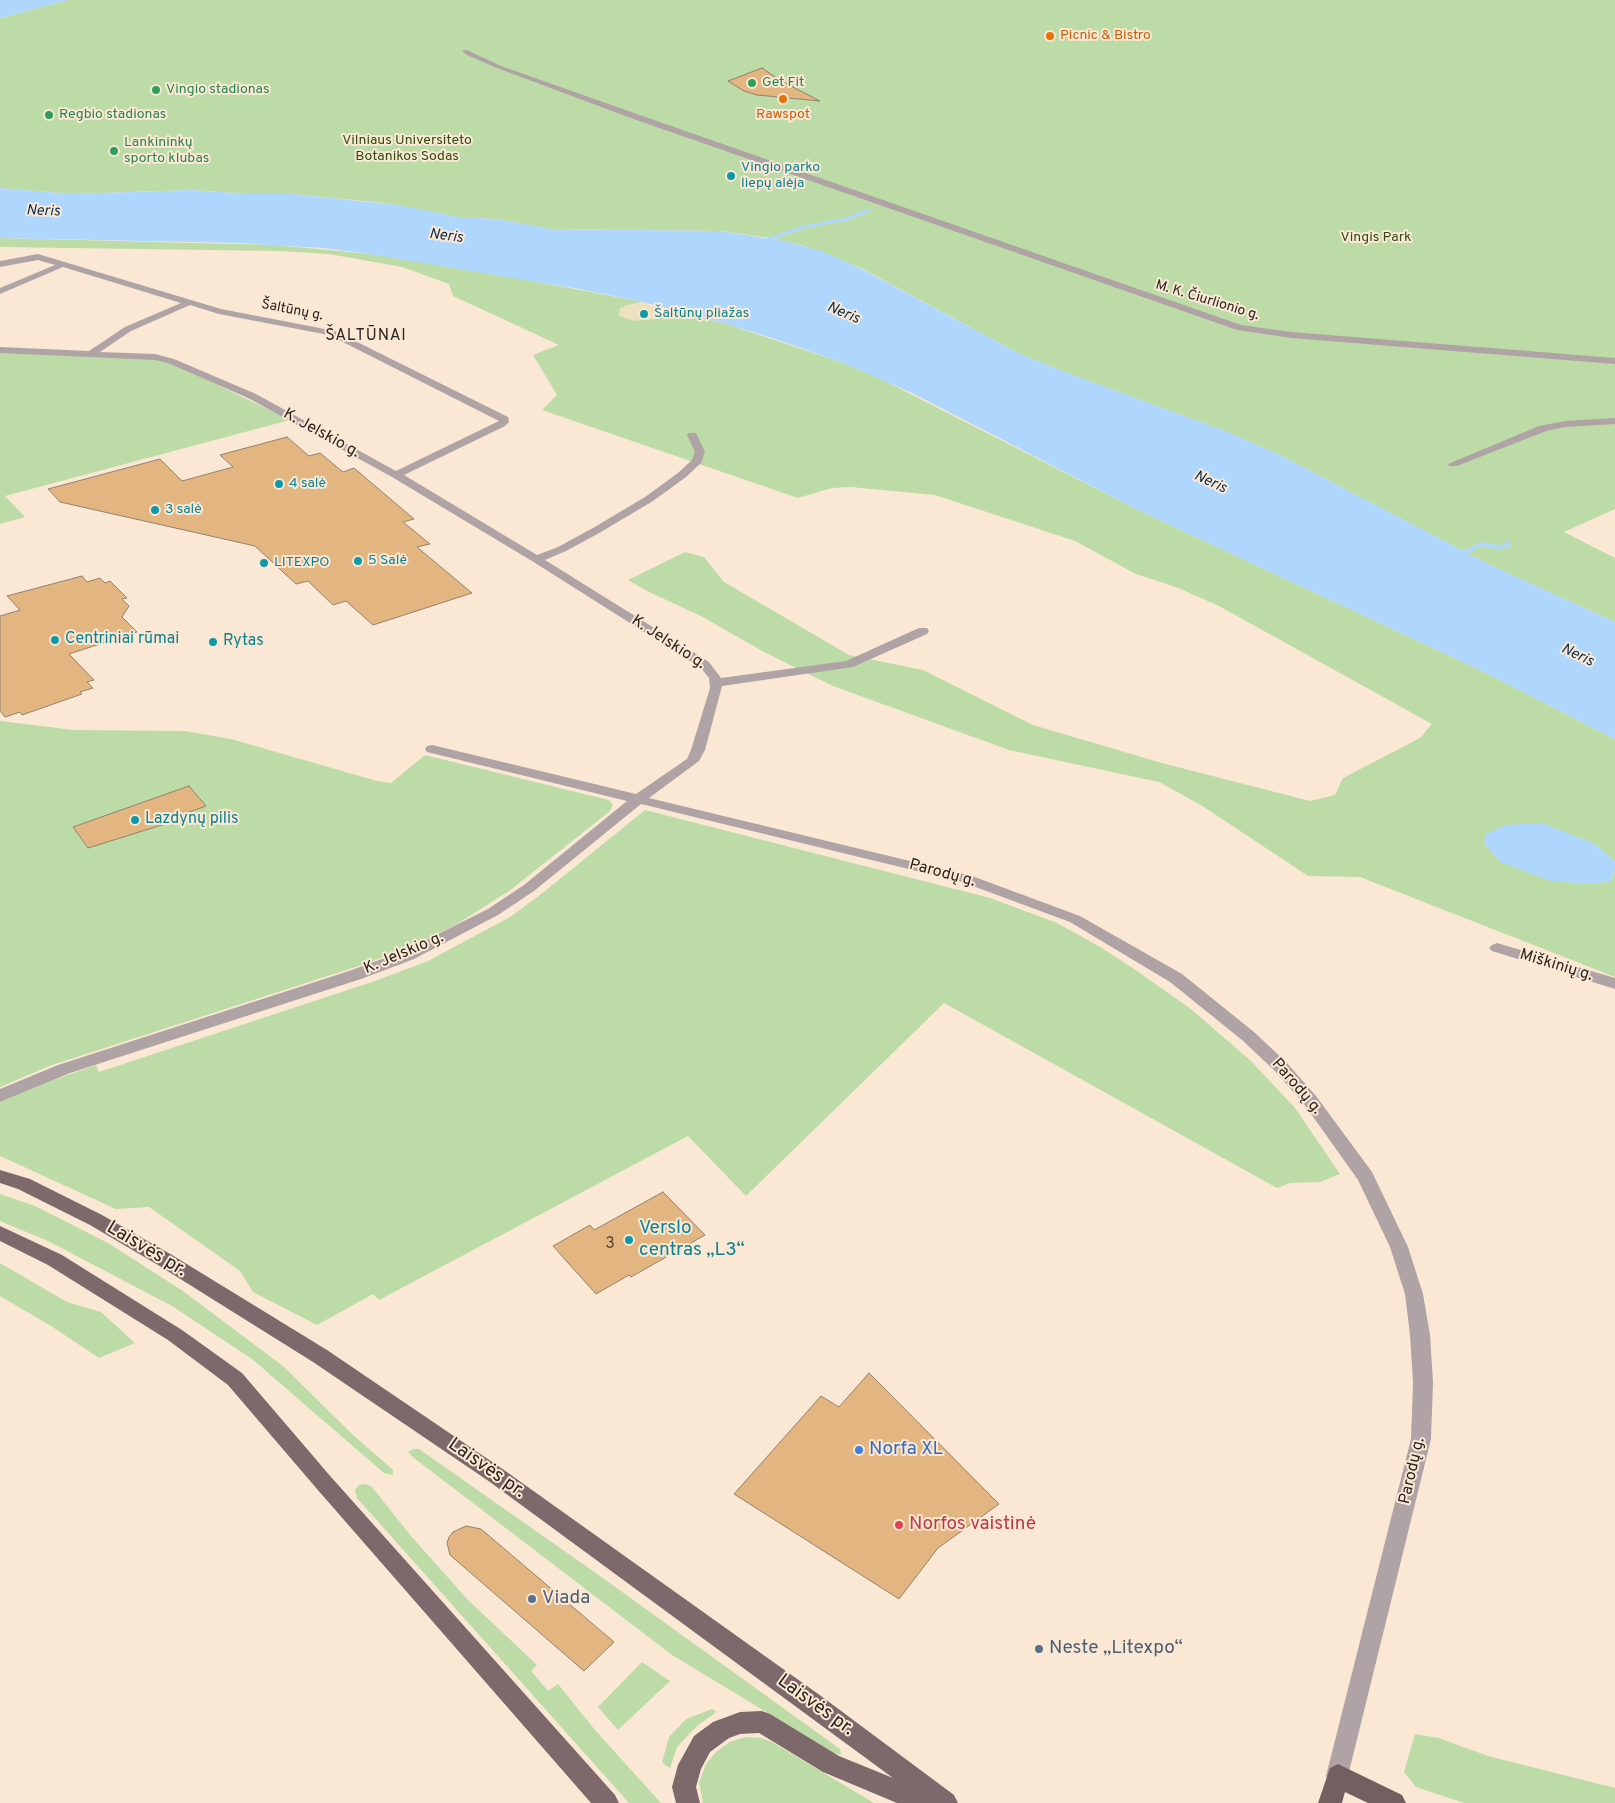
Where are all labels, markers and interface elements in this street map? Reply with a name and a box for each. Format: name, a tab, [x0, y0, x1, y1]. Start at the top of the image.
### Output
place label: Picnic & Bistro	[1060, 28, 1151, 44]
marker: Picnic & Bistro	[1044, 30, 1056, 42]
place label: Get Fit	[762, 75, 804, 91]
marker: Get Fit	[746, 77, 758, 89]
place label: Vingio stadionas	[166, 82, 270, 98]
marker: Vingio stadionas	[150, 84, 162, 96]
marker: Rawspot	[777, 93, 789, 105]
place label: Regbio stadionas	[59, 107, 166, 123]
place label: Rawspot	[756, 107, 810, 123]
marker: Regbio stadionas	[43, 109, 55, 121]
park label: Vilniaus Universiteto Botanikos Sodas	[342, 133, 472, 166]
place label: Lankininkų sporto klubas	[124, 135, 209, 168]
marker: Lankininkų sporto klubas	[108, 145, 120, 157]
place label: Vingio parko liepų alėja	[741, 160, 820, 192]
marker: Vingio parko liepų alėja	[725, 170, 737, 182]
water label: Neris	[26, 202, 60, 222]
water label: Neris	[428, 226, 464, 248]
park label: Vingis Park	[1341, 230, 1411, 246]
street label: M. K. Čiurlionio g.	[1153, 277, 1261, 325]
street label: Šaltūnų g.	[260, 297, 324, 325]
water label: Neris	[824, 299, 862, 329]
place label: Šaltūnų pliažas	[654, 306, 749, 322]
marker: Šaltūnų pliažas	[638, 308, 650, 320]
district label: ŠALTŪNAI	[324, 327, 408, 347]
street label: K. Jelskio g.	[279, 405, 363, 463]
water label: Neris	[1191, 468, 1229, 498]
place label: 4 salė	[289, 476, 326, 492]
marker: 4 salė	[273, 478, 285, 490]
place label: 3 salė	[165, 502, 202, 518]
marker: 3 salė	[149, 504, 161, 516]
place label: 5 Salė	[368, 553, 407, 569]
place label: LITEXPO	[274, 555, 330, 571]
marker: 5 Salė	[352, 555, 364, 567]
marker: LITEXPO	[258, 557, 270, 569]
street label: K. Jelskio g.	[627, 612, 709, 674]
place label: Centriniai rūmai	[65, 630, 179, 650]
place label: Rytas	[223, 632, 264, 652]
marker: Centriniai rūmai	[49, 634, 61, 646]
marker: Rytas	[207, 636, 219, 648]
water label: Neris	[1558, 640, 1596, 672]
place label: Lazdynų pilis	[145, 810, 239, 830]
marker: Lazdynų pilis	[129, 814, 141, 826]
street label: Parodų g.	[907, 856, 977, 892]
street label: K. Jelskio g.	[361, 929, 447, 979]
street label: Miškinių g.	[1517, 946, 1595, 986]
street label: Parodų g.	[1267, 1055, 1325, 1119]
street label: Laisvės pr.	[102, 1217, 190, 1283]
place label: Verslo centras „L3“	[639, 1218, 745, 1262]
marker: Verslo centras „L3“	[623, 1234, 635, 1246]
house number: 3	[605, 1235, 615, 1255]
street label: Laisvės pr.	[443, 1434, 529, 1504]
street label: Parodų g.	[1396, 1436, 1430, 1506]
place label: Norfa XL	[869, 1439, 943, 1461]
marker: Norfa XL	[853, 1444, 865, 1456]
place label: Norfos vaistinė	[909, 1514, 1036, 1536]
marker: Norfos vaistinė	[893, 1519, 905, 1531]
place label: Viada	[542, 1588, 590, 1610]
marker: Viada	[526, 1593, 538, 1605]
place label: Neste „Litexpo“	[1049, 1638, 1183, 1660]
marker: Neste „Litexpo“	[1033, 1643, 1045, 1655]
street label: Laisvės pr.	[772, 1671, 858, 1741]

